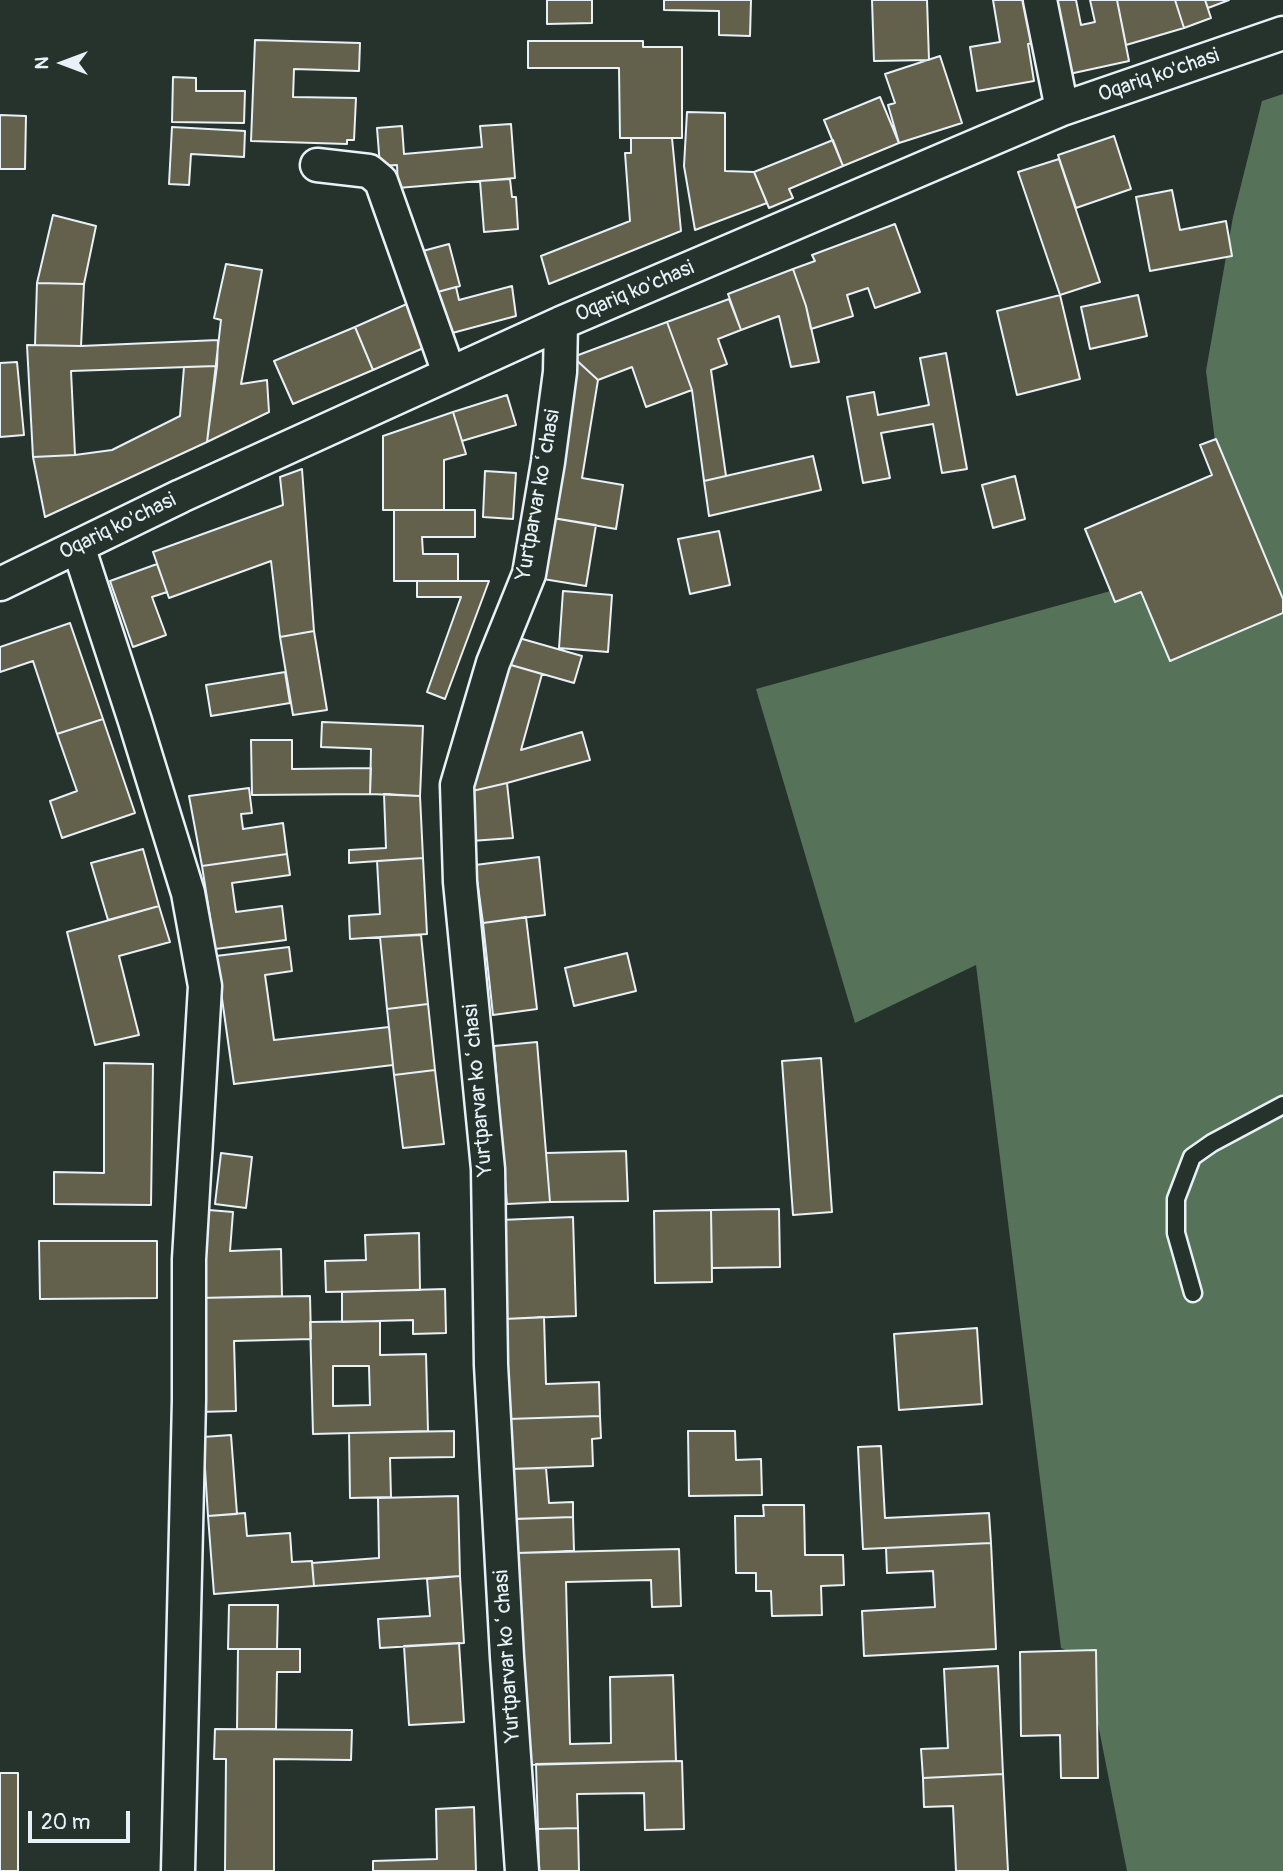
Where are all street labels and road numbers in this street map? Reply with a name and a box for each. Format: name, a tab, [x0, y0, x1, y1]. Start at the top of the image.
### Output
street label: Oqariq ko'chasi	[1095, 44, 1223, 108]
street label: Oqariq ko'chasi	[572, 256, 698, 328]
street label: Yurtparvar koʻchasi	[512, 408, 566, 582]
street label: Oqariq ko'chasi	[56, 488, 180, 566]
street label: Yurtparvar koʻchasi	[459, 1003, 499, 1177]
street label: Yurtparvar koʻchasi	[489, 1569, 527, 1743]

